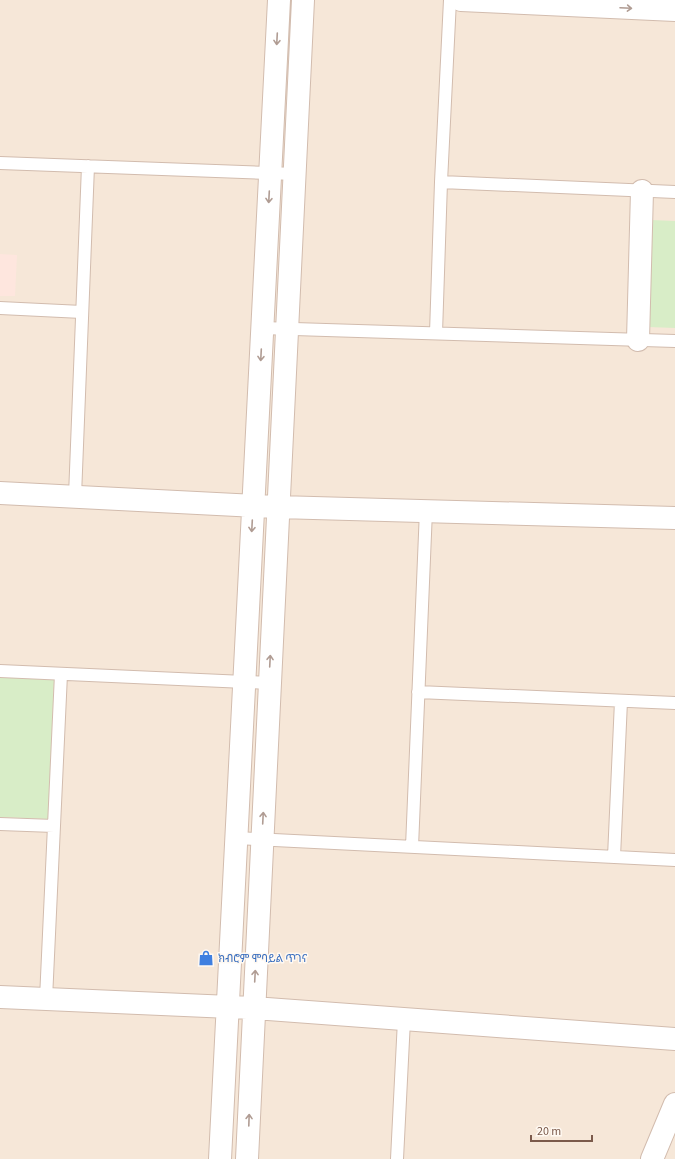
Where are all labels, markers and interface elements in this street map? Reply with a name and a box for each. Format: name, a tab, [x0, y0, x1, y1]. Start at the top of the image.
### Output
one-way arrow	[619, 4, 632, 12]
one-way arrow	[274, 32, 281, 45]
one-way arrow	[265, 190, 273, 203]
one-way arrow	[257, 348, 265, 361]
one-way arrow	[249, 519, 256, 532]
one-way arrow	[267, 655, 274, 668]
one-way arrow	[259, 812, 266, 825]
shop icon: ክብሮም ሞባይል ጥገና	[197, 949, 215, 967]
place label: ክብሮም ሞባይል ጥገና	[218, 951, 307, 966]
one-way arrow	[251, 970, 259, 983]
one-way arrow	[245, 1114, 252, 1127]
scale bar	[531, 1117, 592, 1143]
text: 20 m	[537, 1123, 561, 1140]

